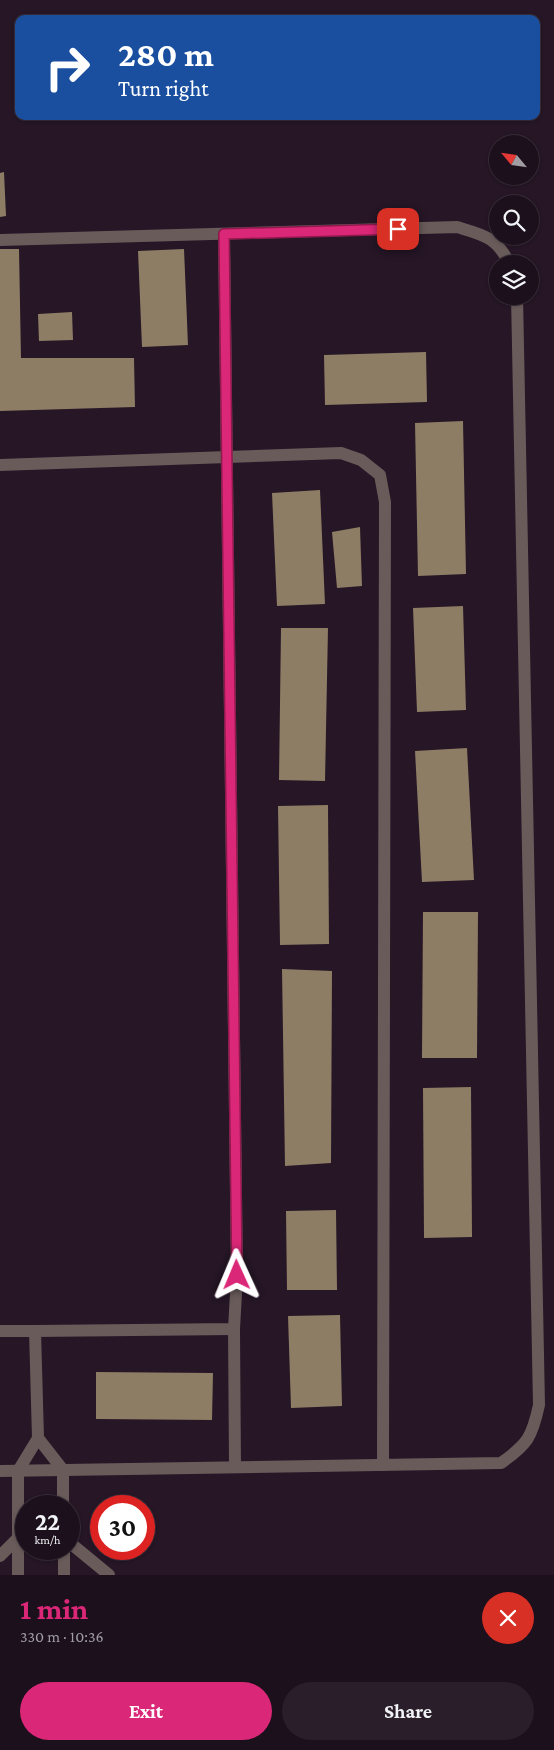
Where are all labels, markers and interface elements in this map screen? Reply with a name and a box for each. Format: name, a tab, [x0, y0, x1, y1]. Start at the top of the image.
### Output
icon: right	[35, 35, 100, 100]
text: 280 m	[118, 35, 214, 74]
text: Turn right	[118, 76, 209, 101]
north arrow	[489, 135, 539, 185]
map controls	[489, 135, 539, 305]
button: search	[489, 195, 539, 245]
pin	[377, 208, 419, 250]
icon: arrive	[384, 215, 412, 243]
button: layers	[489, 255, 539, 305]
position arrow	[210, 1248, 262, 1300]
speed limit sign: 30	[90, 1495, 155, 1560]
text: 22	[35, 1508, 60, 1535]
text: km/h	[35, 1533, 60, 1547]
text: 1 min	[20, 1592, 88, 1625]
button: close	[482, 1592, 534, 1644]
text: 330 m · 10:36	[20, 1628, 104, 1645]
button: Exit	[20, 1682, 272, 1740]
button: Share	[282, 1682, 534, 1740]

